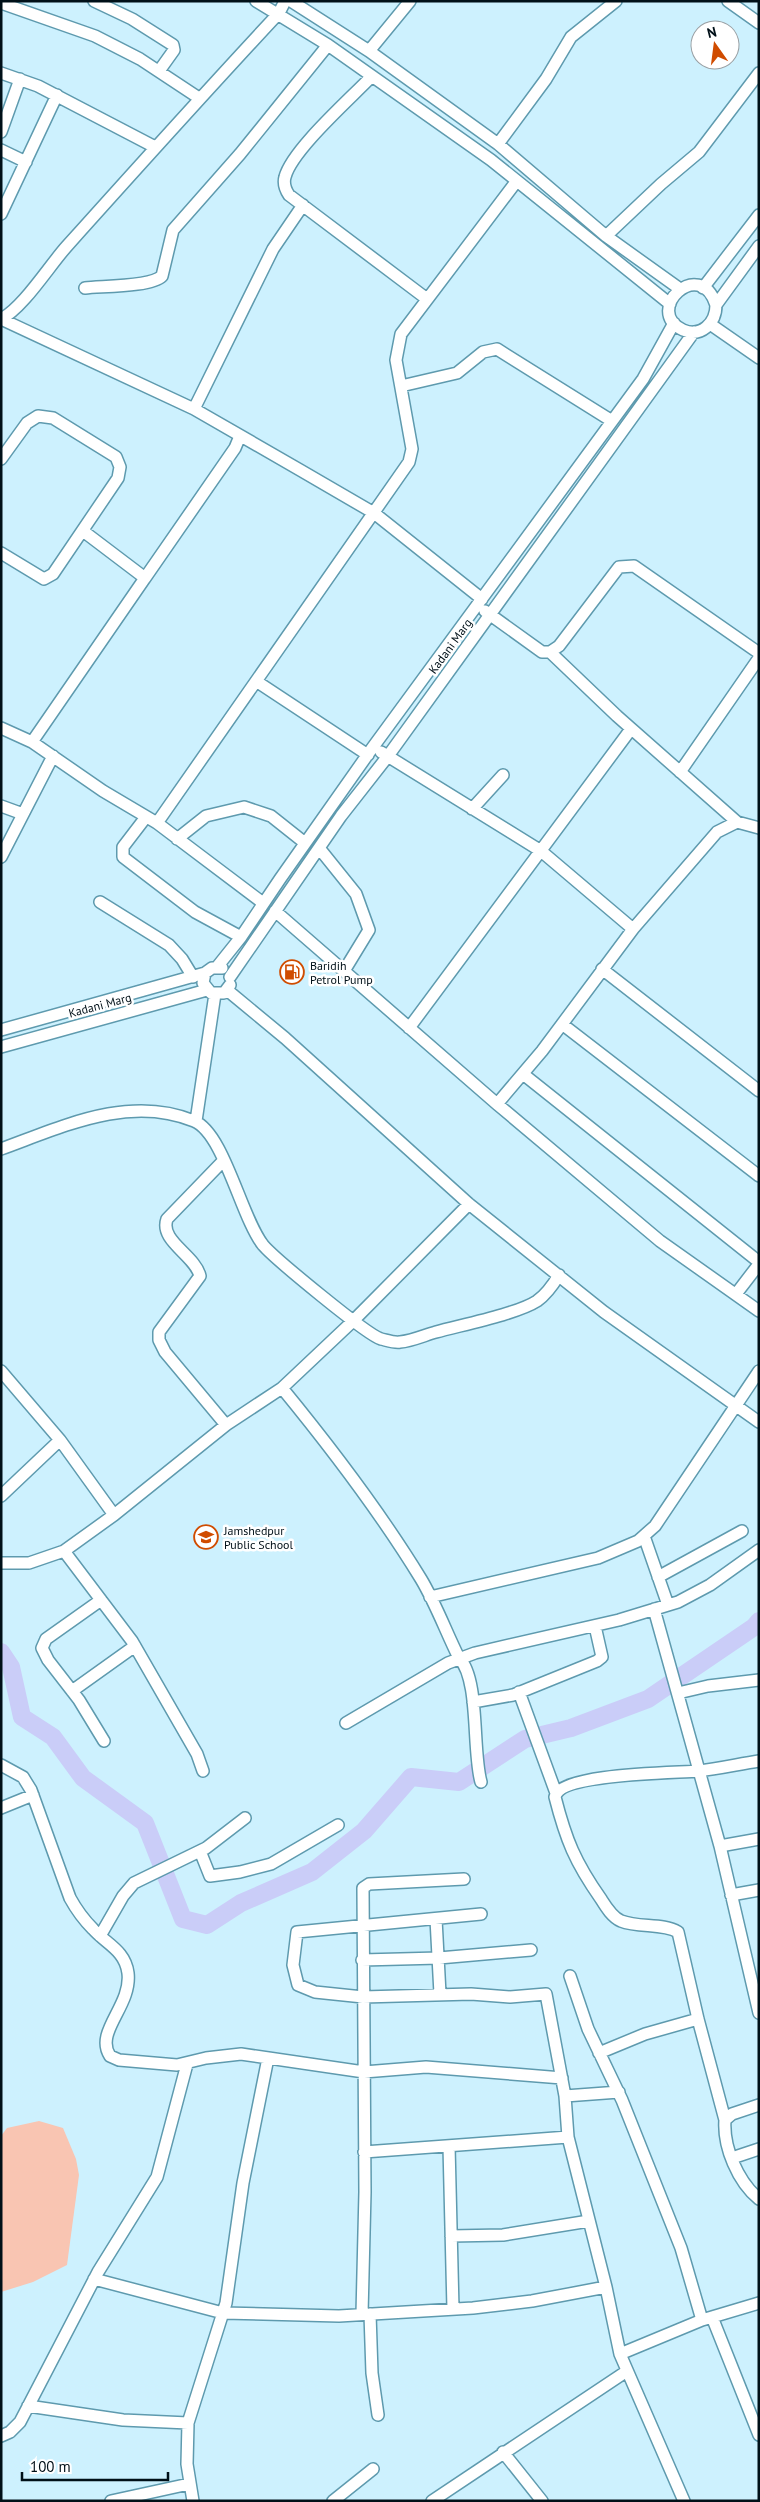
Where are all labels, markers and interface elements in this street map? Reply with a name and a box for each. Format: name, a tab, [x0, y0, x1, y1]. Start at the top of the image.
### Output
north arrow	[690, 20, 740, 70]
text: N	[705, 23, 718, 42]
street label: Kadani Marg	[425, 616, 475, 676]
place label: Baridih Petrol Pump	[310, 958, 373, 987]
fuel station icon: Baridih Petrol Pump	[279, 959, 305, 985]
street label: Kadani Marg	[67, 989, 133, 1021]
place label: Jamshedpur Public School	[223, 1523, 293, 1552]
school or university icon: Jamshedpur Public School	[193, 1524, 219, 1550]
scale bar	[22, 2450, 169, 2482]
text: 100 m	[30, 2457, 71, 2476]

